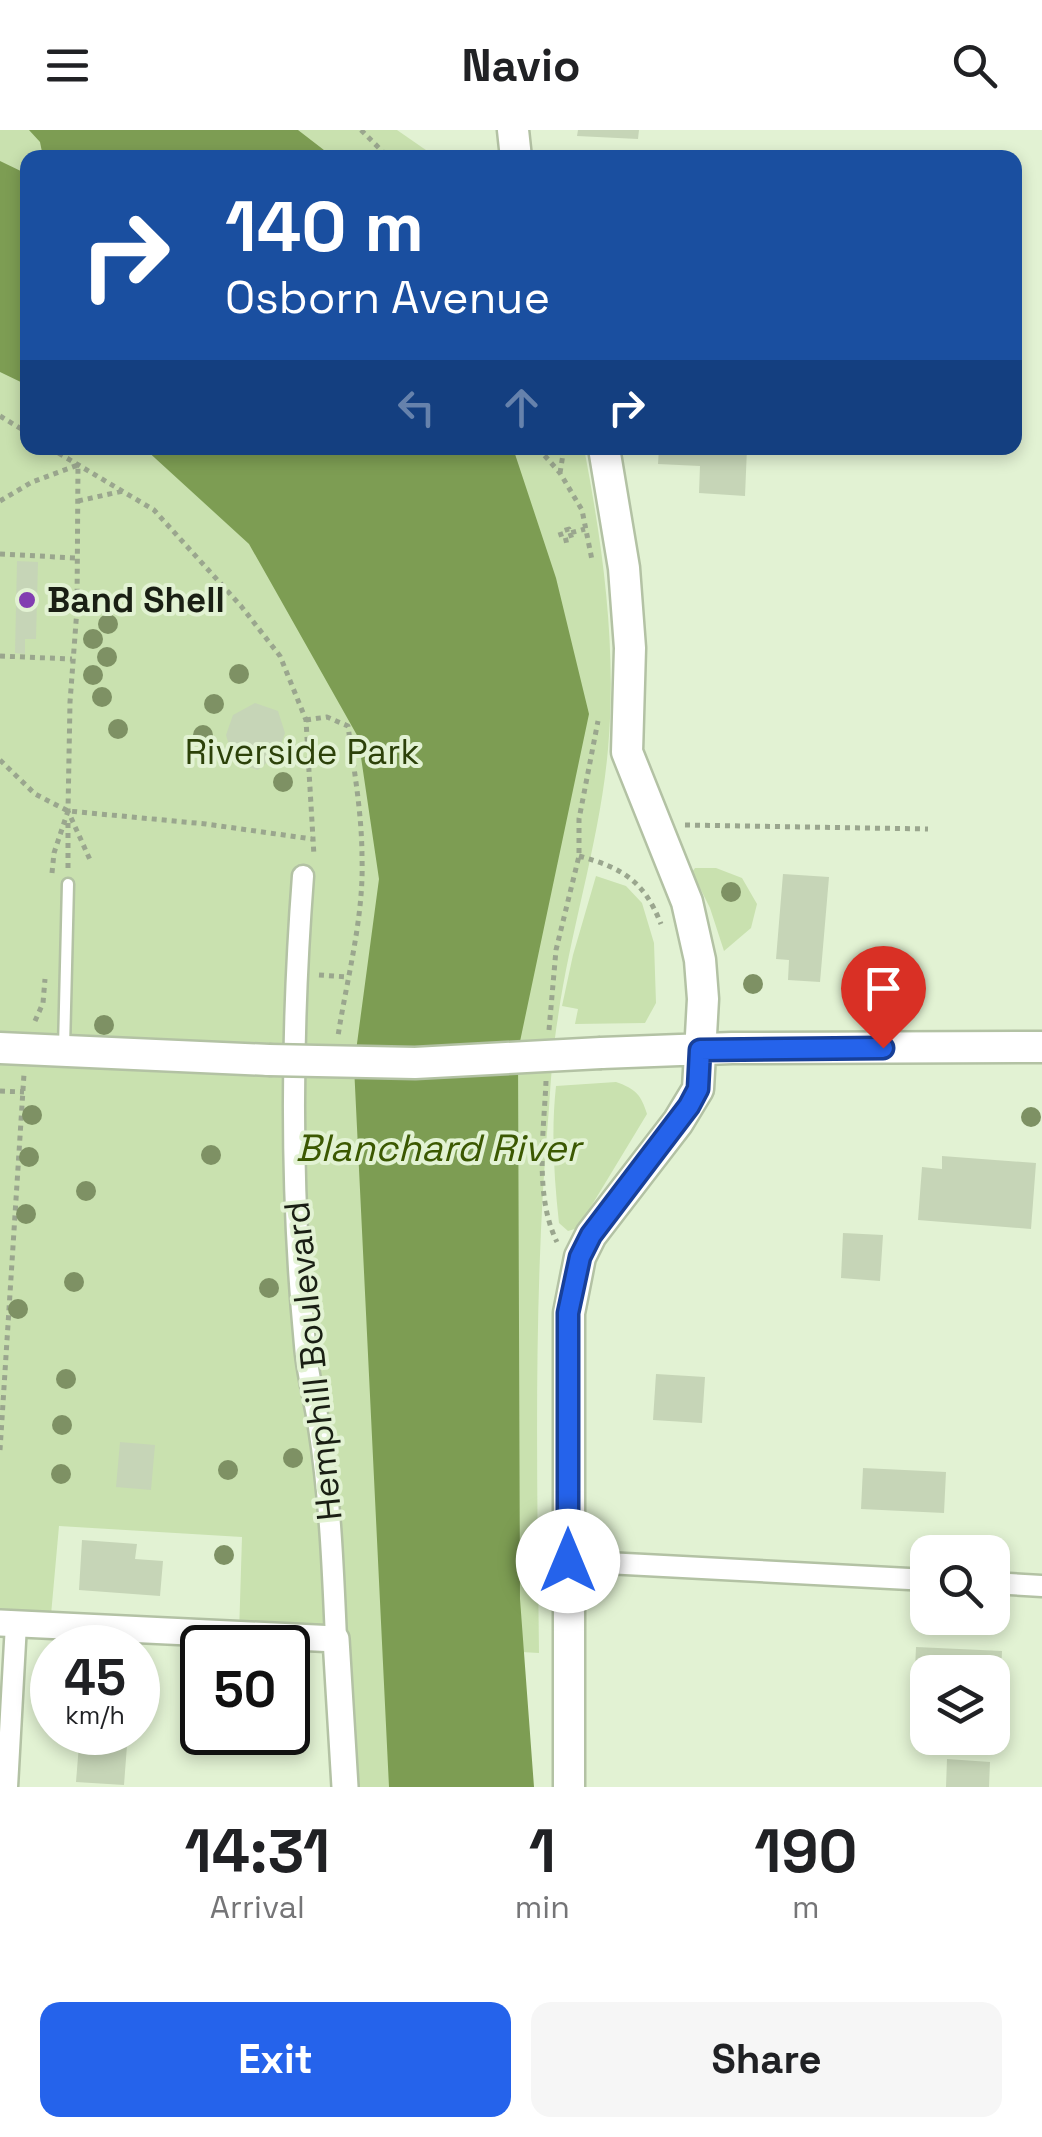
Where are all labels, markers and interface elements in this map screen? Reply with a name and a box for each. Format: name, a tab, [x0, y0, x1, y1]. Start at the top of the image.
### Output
text: Navio	[461, 37, 581, 94]
icon: menu	[40, 38, 95, 93]
icon: search	[947, 38, 1002, 93]
text: 140 m	[225, 182, 424, 271]
icon: right	[60, 190, 190, 320]
text: Osborn Avenue	[225, 269, 550, 326]
icon: left	[389, 380, 444, 435]
icon: ahead	[494, 380, 549, 435]
icon: right	[599, 380, 654, 435]
place label: Band Shell	[47, 578, 225, 622]
marker: Band Shell	[16, 589, 38, 611]
park label: Riverside Park	[185, 730, 419, 774]
pin	[841, 946, 926, 1049]
icon: arrive	[856, 961, 911, 1016]
water label: Blanchard River	[295, 1124, 584, 1172]
street label: Hemphill Boulevard	[274, 1199, 352, 1523]
position arrow	[516, 1509, 620, 1613]
map controls	[910, 1535, 1010, 1755]
button: search	[910, 1535, 1010, 1635]
speed limit sign: 50	[180, 1625, 310, 1755]
text: 45	[64, 1646, 126, 1710]
button: layers	[910, 1655, 1010, 1755]
text: km/h	[65, 1699, 125, 1731]
text: 14:31	[185, 1813, 330, 1890]
text: 1	[529, 1813, 556, 1890]
text: 190	[754, 1813, 857, 1890]
text: Arrival	[210, 1887, 305, 1927]
text: min	[515, 1887, 570, 1927]
text: m	[792, 1887, 820, 1927]
button: Exit	[40, 2002, 511, 2117]
button: Share	[531, 2002, 1002, 2117]

